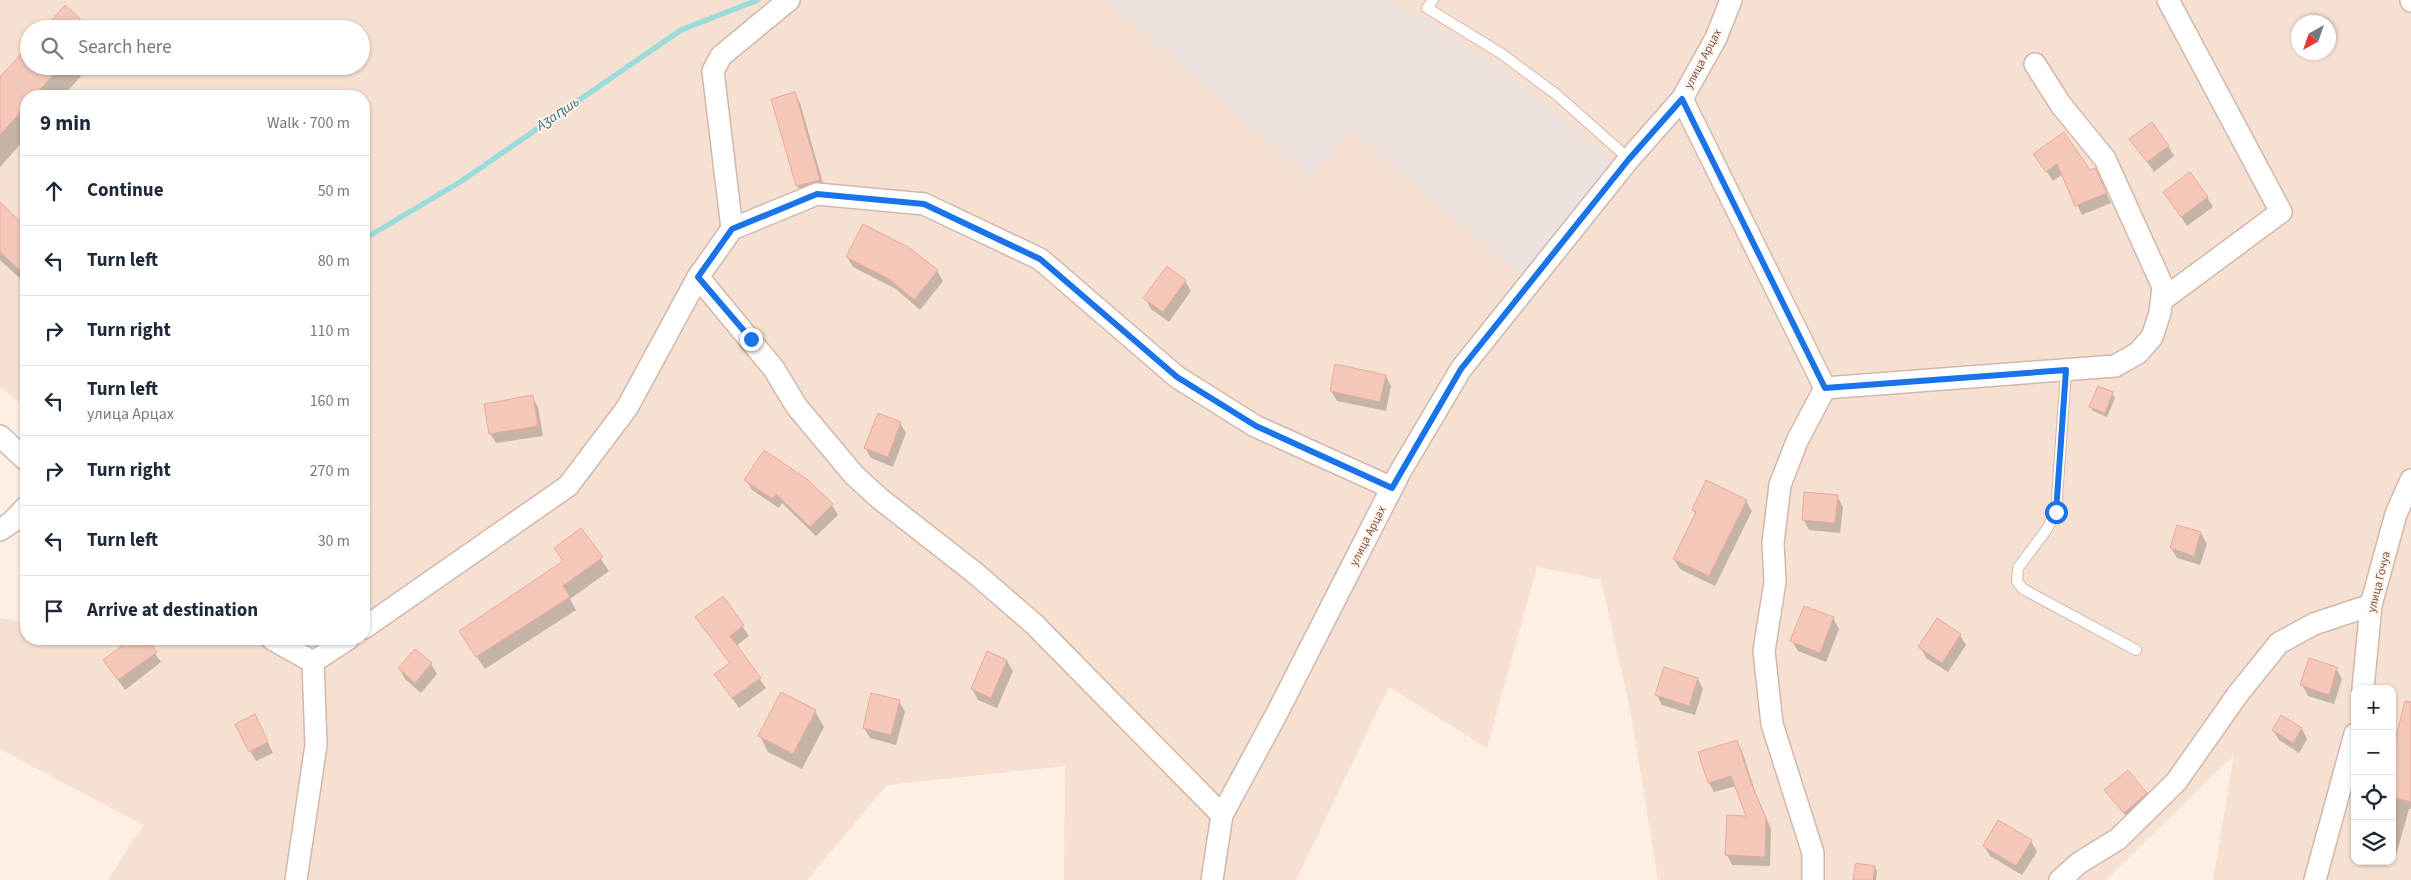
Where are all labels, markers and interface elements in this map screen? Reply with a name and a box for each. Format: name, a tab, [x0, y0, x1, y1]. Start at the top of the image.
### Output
north arrow	[2291, 15, 2336, 60]
search box	[20, 20, 370, 75]
street label: улица Арцах	[1680, 26, 1726, 92]
icon: search	[38, 34, 66, 62]
text: Search here	[78, 34, 172, 61]
water label: Аӡаԥшь	[532, 92, 584, 136]
text: 9 min	[40, 108, 91, 138]
text: Walk · 700 m	[267, 112, 350, 134]
icon: ahead	[40, 177, 68, 205]
text: Continue	[87, 177, 164, 204]
text: 50 m	[318, 180, 350, 202]
icon: left	[40, 247, 68, 275]
text: Turn left	[87, 247, 158, 274]
text: 80 m	[318, 250, 350, 272]
icon: right	[40, 317, 68, 345]
text: Turn right	[87, 317, 171, 344]
text: 110 m	[310, 320, 350, 342]
route end	[740, 328, 763, 351]
text: Turn left	[87, 376, 158, 403]
icon: left	[40, 387, 68, 415]
text: 160 m	[310, 390, 350, 412]
text: улица Арцах	[87, 403, 174, 425]
icon: right	[40, 457, 68, 485]
text: Turn right	[87, 457, 171, 484]
text: 270 m	[310, 460, 350, 482]
route start	[2045, 501, 2068, 524]
street label: улица Арцах	[1346, 503, 1391, 569]
icon: left	[40, 527, 68, 555]
text: Turn left	[87, 527, 158, 554]
text: 30 m	[318, 530, 350, 552]
street label: улица Гочуа	[2363, 550, 2395, 614]
icon: arrive	[40, 597, 68, 625]
text: Arrive at destination	[87, 597, 258, 624]
map controls	[2351, 685, 2396, 865]
button: +	[2351, 685, 2396, 730]
button: −	[2351, 730, 2396, 775]
button: locate	[2351, 775, 2396, 820]
button: layers	[2351, 820, 2396, 865]

